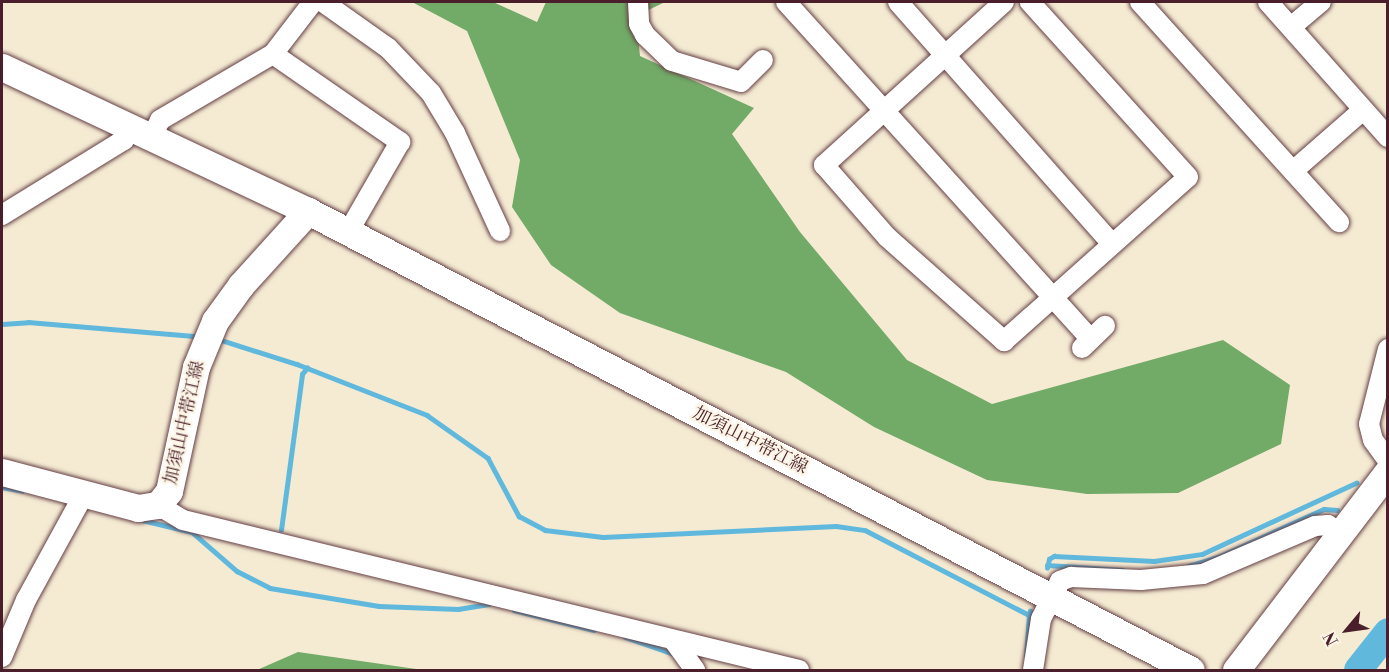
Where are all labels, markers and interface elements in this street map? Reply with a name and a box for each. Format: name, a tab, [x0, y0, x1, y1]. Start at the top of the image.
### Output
street label: 加須山中帯江線	[160, 359, 210, 487]
street label: 加須山中帯江線	[689, 403, 811, 479]
north arrow	[1317, 600, 1377, 660]
text: N	[1319, 628, 1343, 649]

